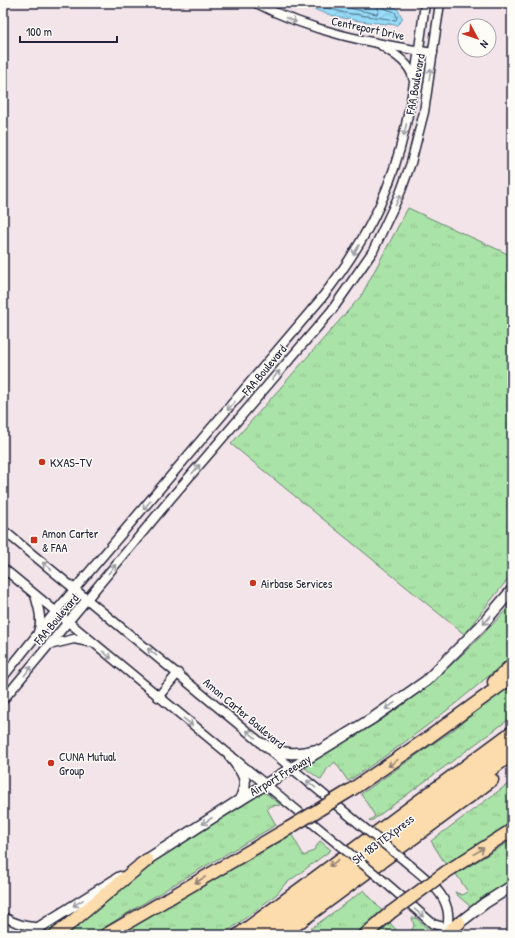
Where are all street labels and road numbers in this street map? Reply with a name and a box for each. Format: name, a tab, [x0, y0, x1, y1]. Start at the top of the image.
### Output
street label: Centreport Drive	[330, 12, 406, 44]
street label: FAA Boulevard	[401, 52, 429, 117]
street label: FAA Boulevard	[237, 341, 290, 400]
street label: FAA Boulevard	[29, 590, 82, 649]
street label: Amon Carter Boulevard	[200, 674, 289, 752]
street label: Airport Freeway	[246, 750, 314, 800]
street label: SH 183 TEXpress	[349, 810, 418, 868]

